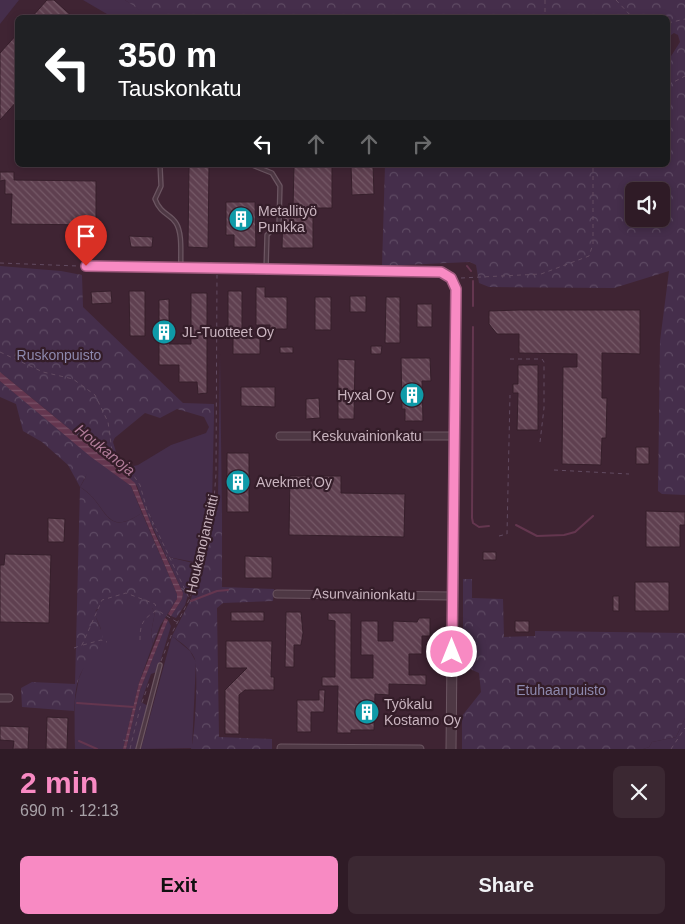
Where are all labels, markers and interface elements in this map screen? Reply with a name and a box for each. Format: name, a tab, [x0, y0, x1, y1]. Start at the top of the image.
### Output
icon: left	[35, 35, 100, 100]
text: 350 m	[118, 35, 217, 74]
text: Tauskonkatu	[118, 76, 242, 101]
icon: left	[249, 130, 277, 158]
icon: ahead	[302, 130, 330, 158]
icon: ahead	[355, 130, 383, 158]
icon: right	[408, 130, 436, 158]
map controls	[625, 182, 670, 227]
button: sound	[625, 182, 670, 227]
place label: Metallityö Punkka	[258, 203, 317, 235]
building icon: Metallityö Punkka	[228, 206, 254, 232]
pin	[65, 215, 107, 266]
icon: arrive	[72, 222, 100, 250]
building icon: JL-Tuotteet Oy	[151, 319, 177, 345]
place label: JL-Tuotteet Oy	[182, 324, 274, 340]
park label: Ruskonpuisto	[17, 347, 102, 363]
building icon: Hyxal Oy	[399, 382, 425, 408]
place label: Hyxal Oy	[337, 387, 394, 403]
water label: Houkanoja	[72, 420, 139, 479]
street label: Keskuvainionkatu	[312, 428, 422, 444]
building icon: Avekmet Oy	[225, 469, 251, 495]
place label: Avekmet Oy	[256, 474, 332, 490]
street label: Houkanojanraitti	[183, 493, 221, 595]
street label: Asunvainionkatu	[312, 585, 416, 603]
position arrow	[425, 625, 477, 677]
park label: Etuhaanpuisto	[516, 682, 606, 698]
place label: Työkalu Kostamo Oy	[384, 696, 461, 728]
building icon: Työkalu Kostamo Oy	[354, 699, 380, 725]
text: 2 min	[20, 766, 98, 799]
button: close	[613, 766, 665, 818]
text: 690 m · 12:13	[20, 802, 119, 819]
button: Exit	[20, 856, 338, 914]
button: Share	[348, 856, 665, 914]

